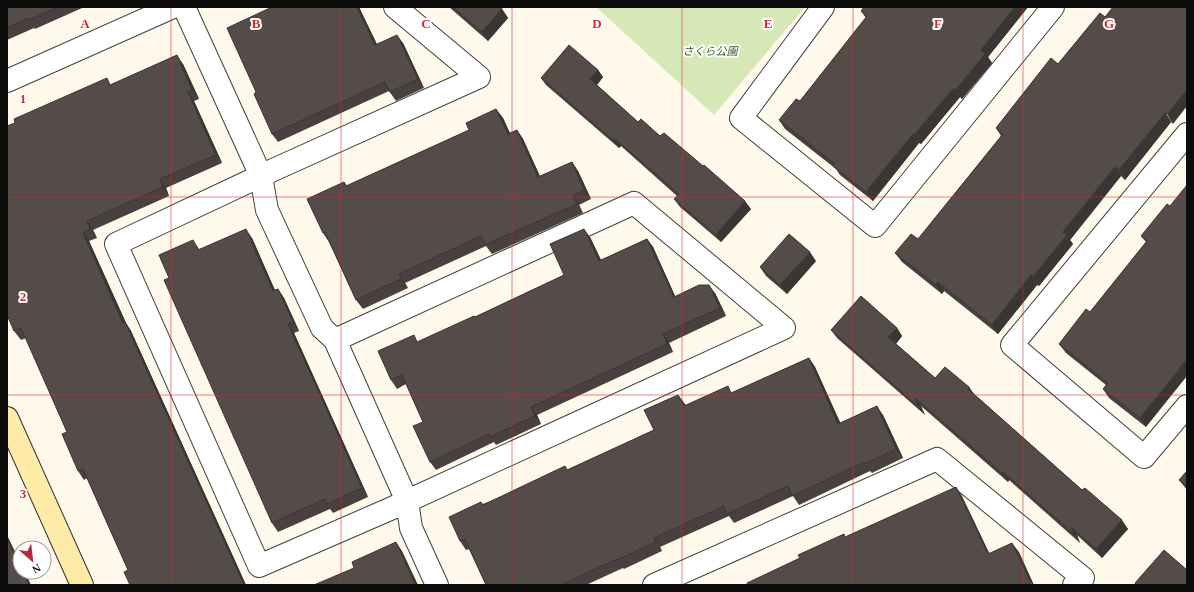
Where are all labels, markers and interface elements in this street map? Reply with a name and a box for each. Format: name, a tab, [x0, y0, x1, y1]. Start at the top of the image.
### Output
text: A	[80, 16, 90, 31]
text: B	[252, 16, 261, 31]
text: C	[421, 16, 431, 31]
text: D	[592, 16, 602, 31]
text: E	[764, 16, 772, 31]
text: F	[934, 16, 942, 31]
text: G	[1104, 16, 1114, 31]
park label: さくら公園	[683, 45, 739, 57]
text: 1	[20, 91, 26, 106]
text: 2	[20, 289, 26, 304]
text: 3	[20, 486, 27, 501]
north arrow	[12, 540, 52, 580]
text: N	[30, 562, 43, 576]

